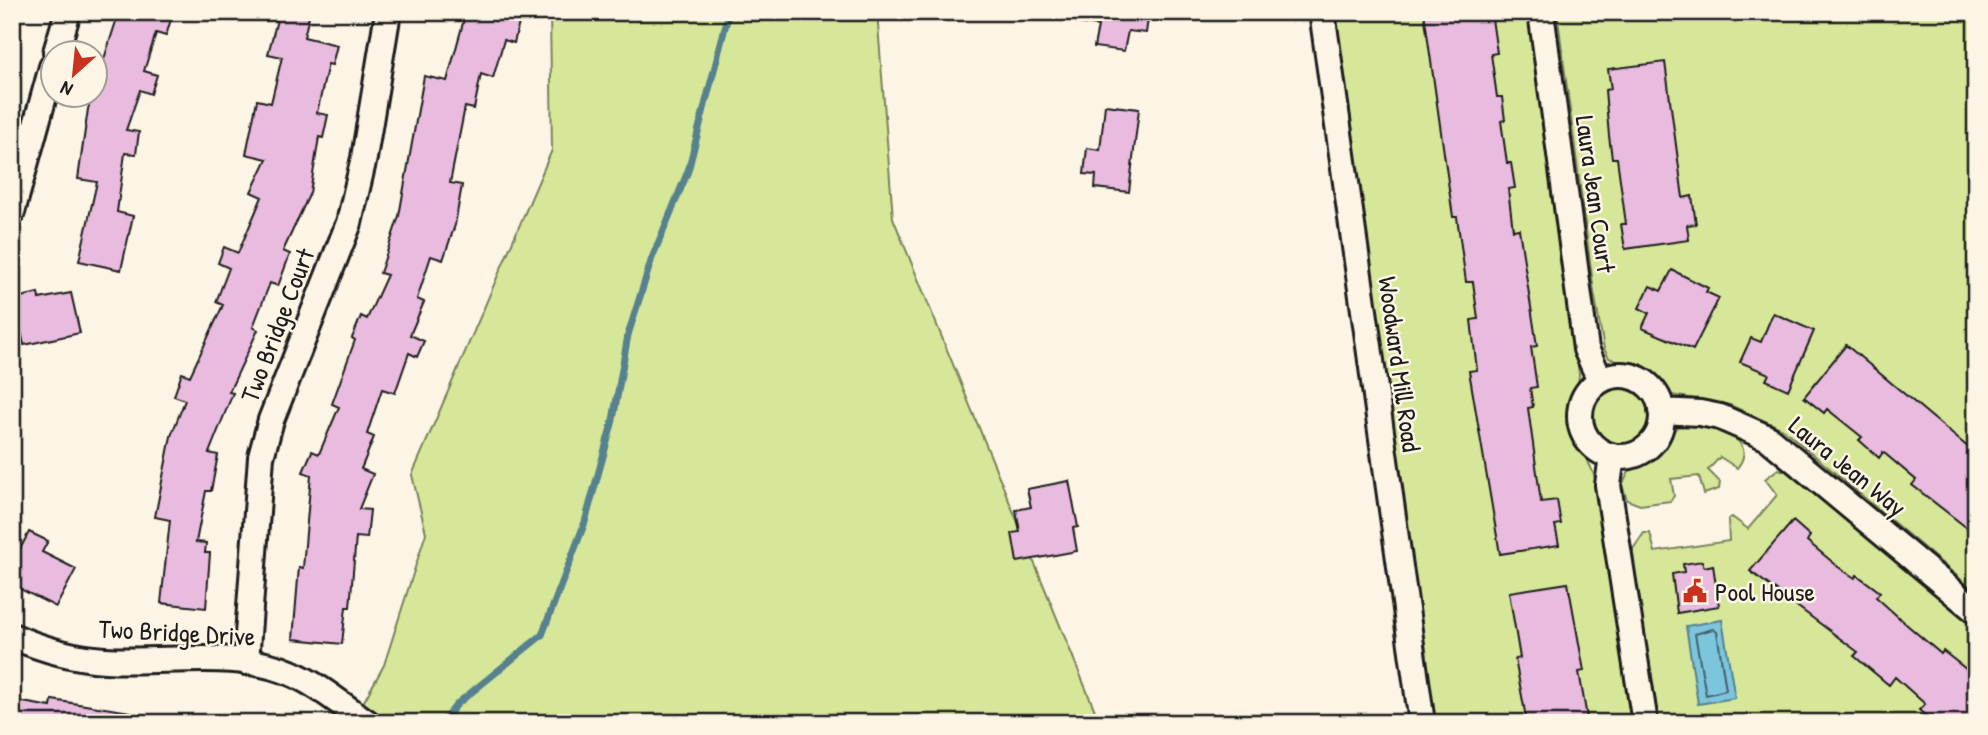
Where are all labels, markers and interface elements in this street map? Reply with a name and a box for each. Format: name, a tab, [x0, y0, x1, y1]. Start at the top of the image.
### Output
north arrow	[38, 38, 108, 108]
text: N	[56, 75, 77, 103]
street label: Laura Jean Court	[1568, 113, 1625, 276]
street label: Two Bridge Court	[232, 242, 323, 407]
street label: Woodward Mill Road	[1370, 274, 1430, 454]
street label: Laura Jean Way	[1782, 408, 1914, 524]
place label: Pool House	[1715, 574, 1815, 609]
public building icon: Pool House	[1681, 577, 1709, 605]
street label: Two Bridge Drive	[98, 610, 256, 654]

